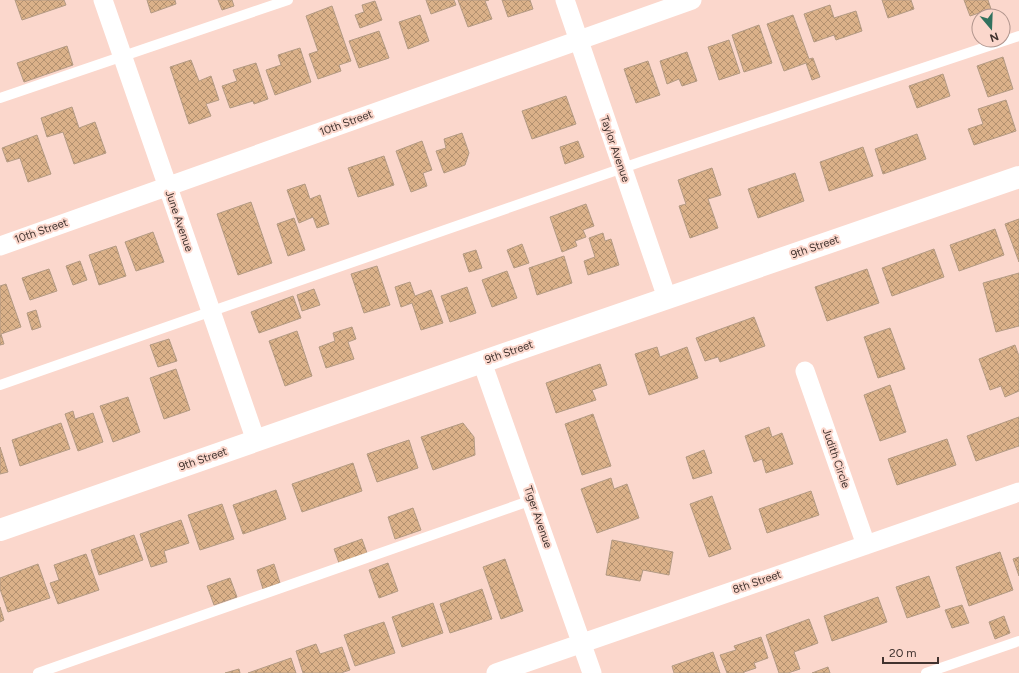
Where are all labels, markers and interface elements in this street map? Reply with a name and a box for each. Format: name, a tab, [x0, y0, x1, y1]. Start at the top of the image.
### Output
north arrow	[971, 8, 1011, 48]
text: N	[988, 29, 1000, 45]
street label: 10th Street	[318, 107, 374, 139]
street label: Taylor Avenue	[598, 114, 632, 184]
street label: June Avenue	[162, 189, 196, 253]
street label: 10th Street	[13, 216, 69, 246]
street label: 9th Street	[789, 233, 841, 261]
street label: 9th Street	[483, 338, 535, 366]
street label: Judith Circle	[820, 426, 852, 490]
street label: 9th Street	[177, 445, 229, 473]
street label: Tiger Avenue	[521, 484, 555, 550]
street label: 8th Street	[731, 568, 783, 596]
scale bar	[883, 639, 938, 665]
text: 20 m	[889, 646, 917, 660]

